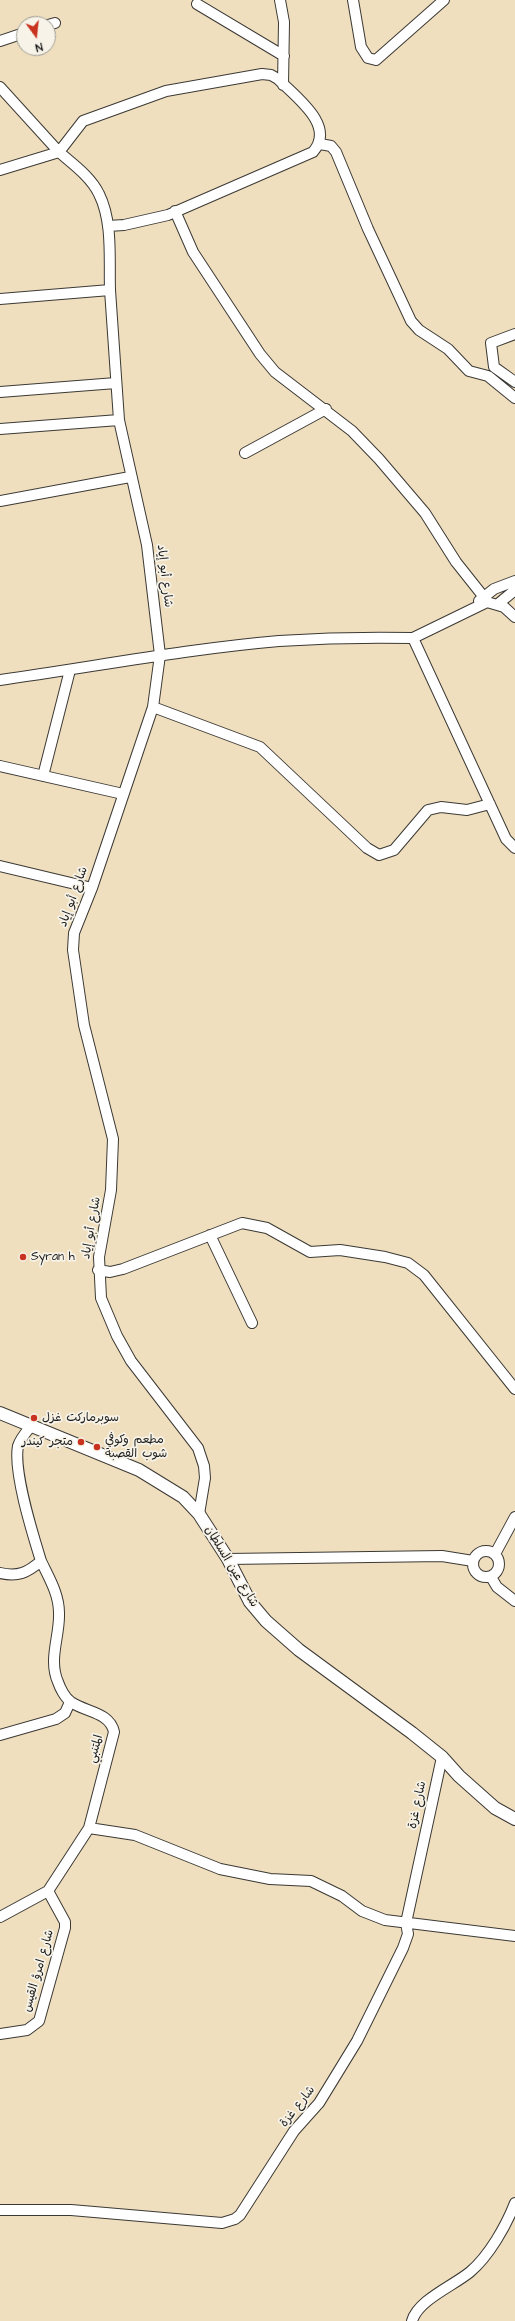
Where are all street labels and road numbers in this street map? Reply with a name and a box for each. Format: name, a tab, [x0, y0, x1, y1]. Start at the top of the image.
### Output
street label: شارع أبو إياد	[153, 544, 175, 608]
street label: شارع أبو إياد	[56, 865, 92, 929]
street label: شارع أبو إياد	[79, 1196, 105, 1260]
street label: شارع عين السلطان	[201, 1524, 261, 1610]
street label: المتنبي	[85, 1733, 107, 1765]
street label: شارع غزة	[406, 1780, 430, 1830]
street label: شارع امرؤ القيس	[20, 1928, 58, 2014]
street label: شارع غزة	[277, 2084, 319, 2130]

